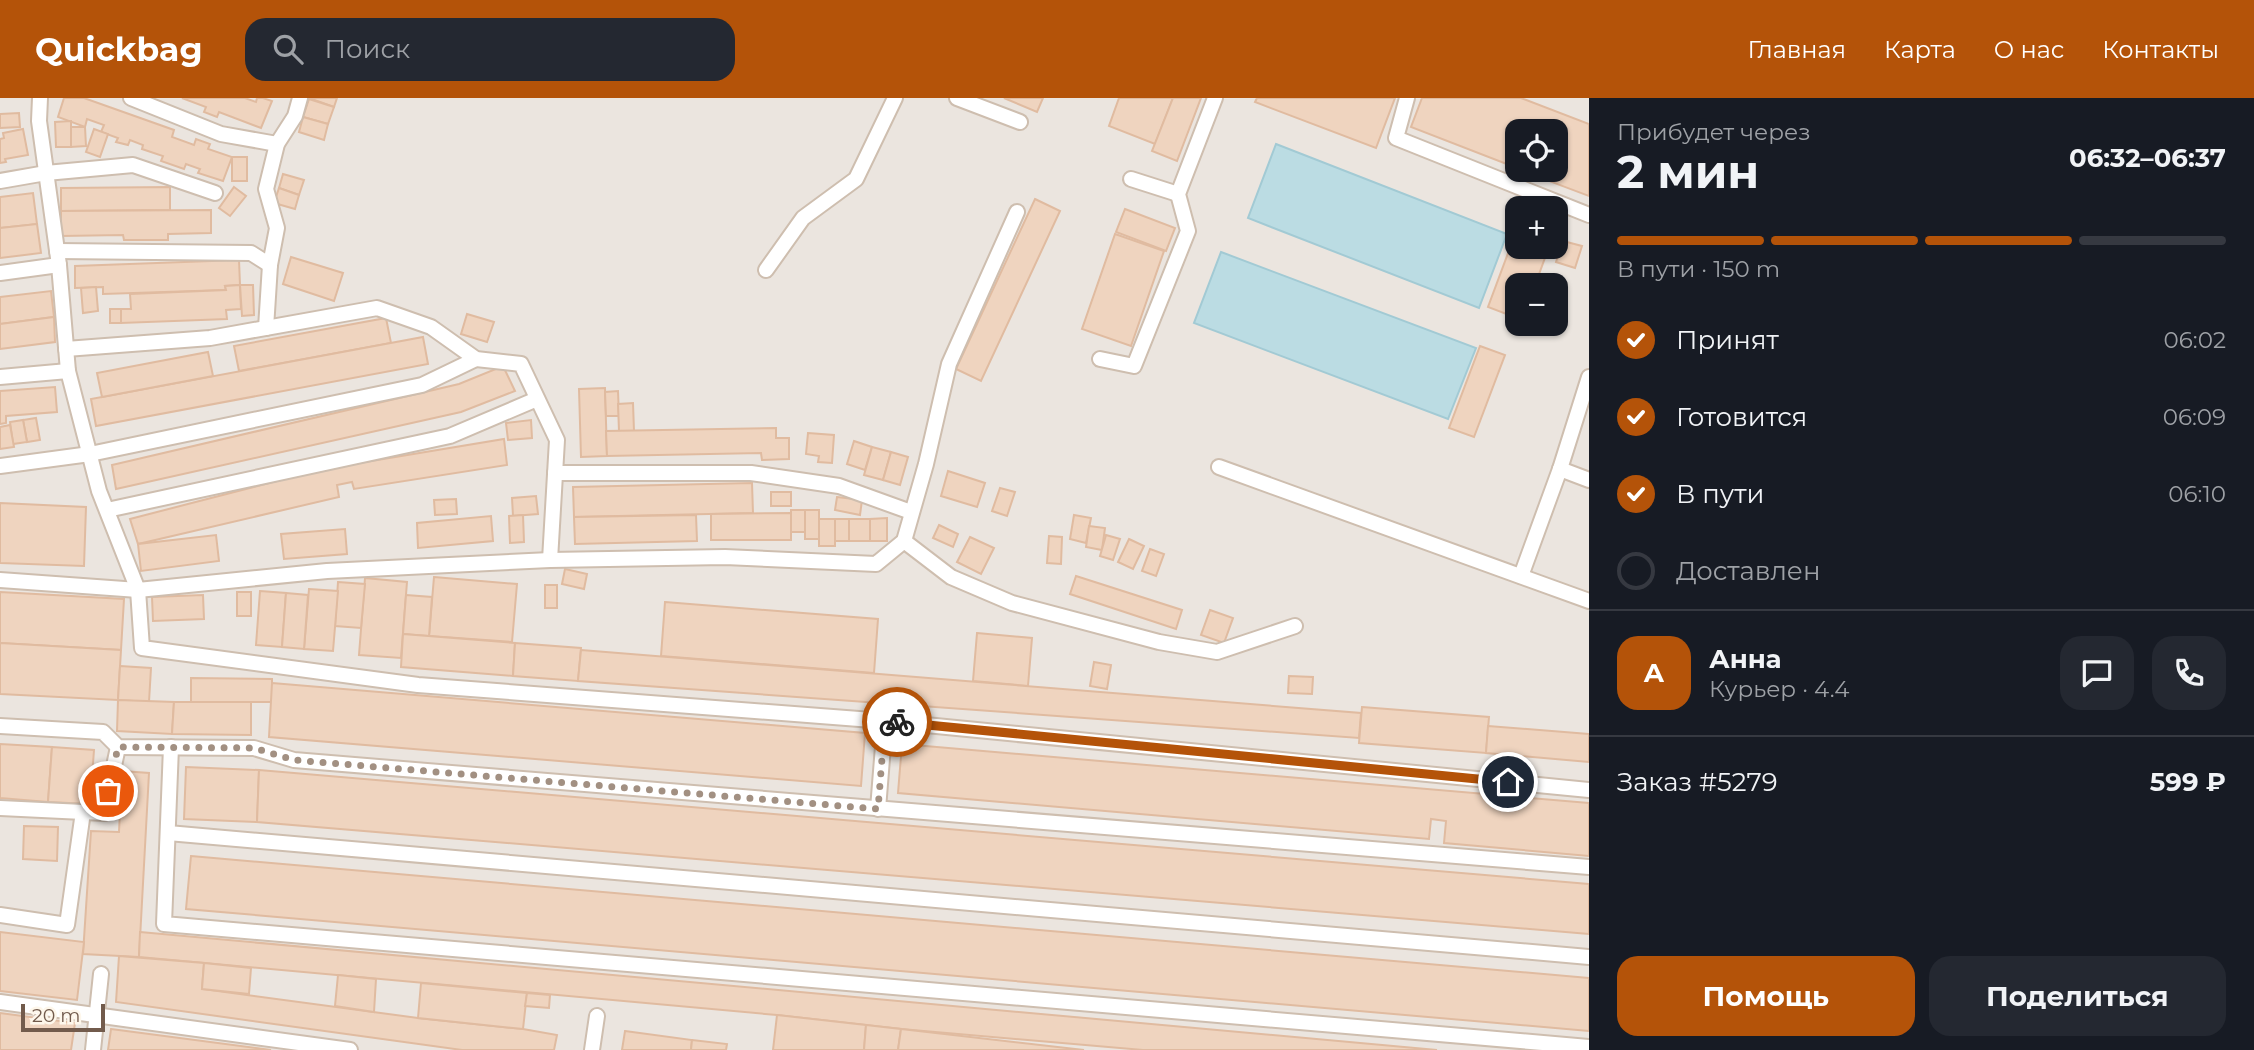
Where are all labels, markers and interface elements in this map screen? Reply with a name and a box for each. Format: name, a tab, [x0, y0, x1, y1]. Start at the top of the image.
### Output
search box	[245, 18, 735, 81]
text: Quickbag	[35, 29, 203, 69]
icon: search	[269, 30, 307, 68]
text: Поиск	[325, 33, 410, 65]
text: Главная	[1748, 35, 1846, 64]
text: Карта	[1884, 35, 1956, 64]
text: О нас	[1994, 35, 2064, 64]
text: Контакты	[2102, 35, 2219, 64]
text: Прибудет через	[1617, 118, 1811, 146]
map controls	[1505, 119, 1568, 336]
button: locate	[1505, 119, 1568, 182]
text: 06:32–06:37	[2069, 142, 2226, 174]
text: 2 мин	[1617, 143, 1759, 200]
button: +	[1505, 196, 1568, 259]
text: В пути · 150 m	[1617, 255, 1780, 283]
button: −	[1505, 273, 1568, 336]
icon: check	[1617, 321, 1655, 359]
text: Принят	[1676, 324, 1779, 356]
text: 06:02	[2164, 326, 2226, 354]
icon: check	[1617, 398, 1655, 436]
text: Готовится	[1676, 401, 1807, 433]
text: 06:09	[2163, 403, 2226, 431]
icon: check	[1617, 475, 1655, 513]
text: В пути	[1676, 478, 1765, 510]
text: 06:10	[2168, 480, 2226, 508]
text: Доставлен	[1676, 555, 1821, 587]
button: chat	[2060, 636, 2134, 710]
button: phone	[2152, 636, 2226, 710]
text: Анна	[1709, 643, 1782, 675]
text: А	[1644, 657, 1664, 689]
text: Курьер · 4.4	[1709, 675, 1849, 703]
courier	[862, 687, 932, 757]
icon: bike	[878, 703, 916, 741]
pin	[1478, 752, 1538, 812]
pin	[78, 761, 138, 821]
icon: home	[1489, 763, 1527, 801]
text: Заказ #5279	[1617, 766, 1778, 798]
text: 599 ₽	[2150, 766, 2226, 798]
icon: bag	[89, 772, 127, 810]
button: Помощь	[1617, 956, 1915, 1036]
button: Поделиться	[1929, 956, 2226, 1036]
scale bar	[21, 1001, 105, 1033]
text: 20 m	[32, 1004, 80, 1027]

